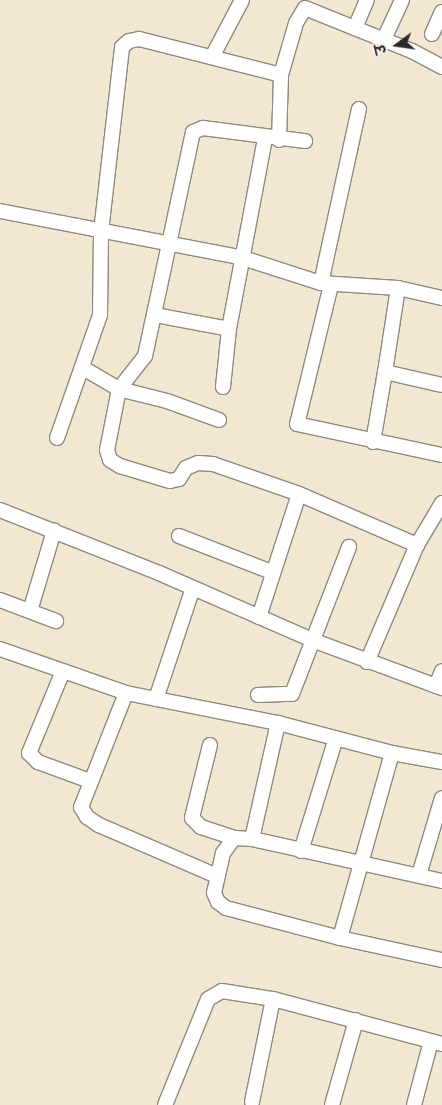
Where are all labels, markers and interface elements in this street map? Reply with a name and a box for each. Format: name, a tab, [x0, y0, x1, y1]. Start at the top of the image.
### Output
north arrow	[372, 20, 422, 70]
text: उ	[371, 42, 393, 56]

